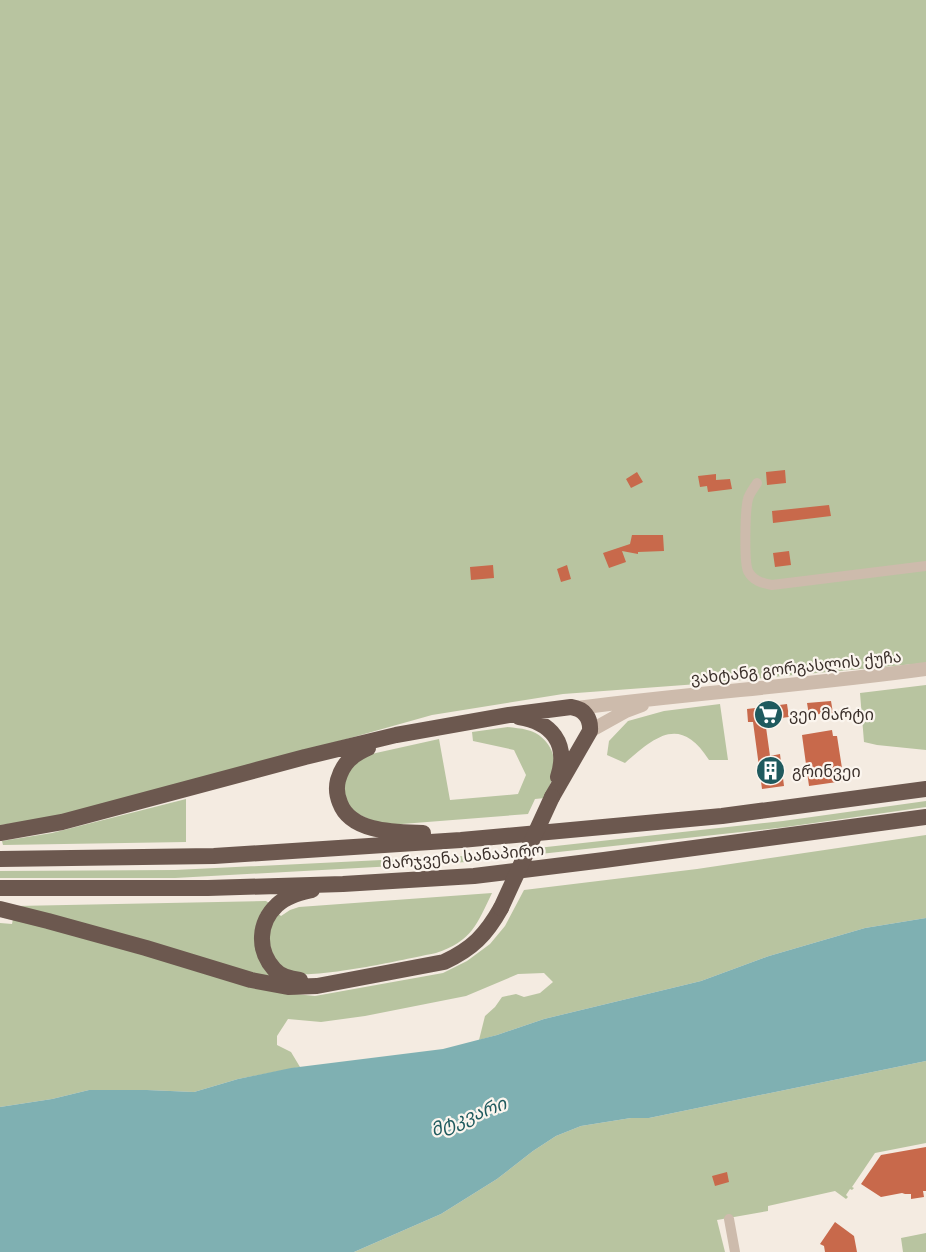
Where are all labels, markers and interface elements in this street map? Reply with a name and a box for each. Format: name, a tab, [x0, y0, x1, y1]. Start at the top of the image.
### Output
street label: ვახტანგ გორგასლის ქუჩა	[690, 645, 902, 689]
supermarket icon: ვეი მარტი	[752, 698, 784, 730]
place label: ვეი მარტი	[789, 703, 874, 725]
building icon: გრინვეი	[755, 755, 787, 787]
place label: გრინვეი	[792, 760, 861, 782]
street label: მარჯვენა სანაპირო	[381, 838, 545, 874]
water label: მტკვარი	[427, 1090, 510, 1141]

